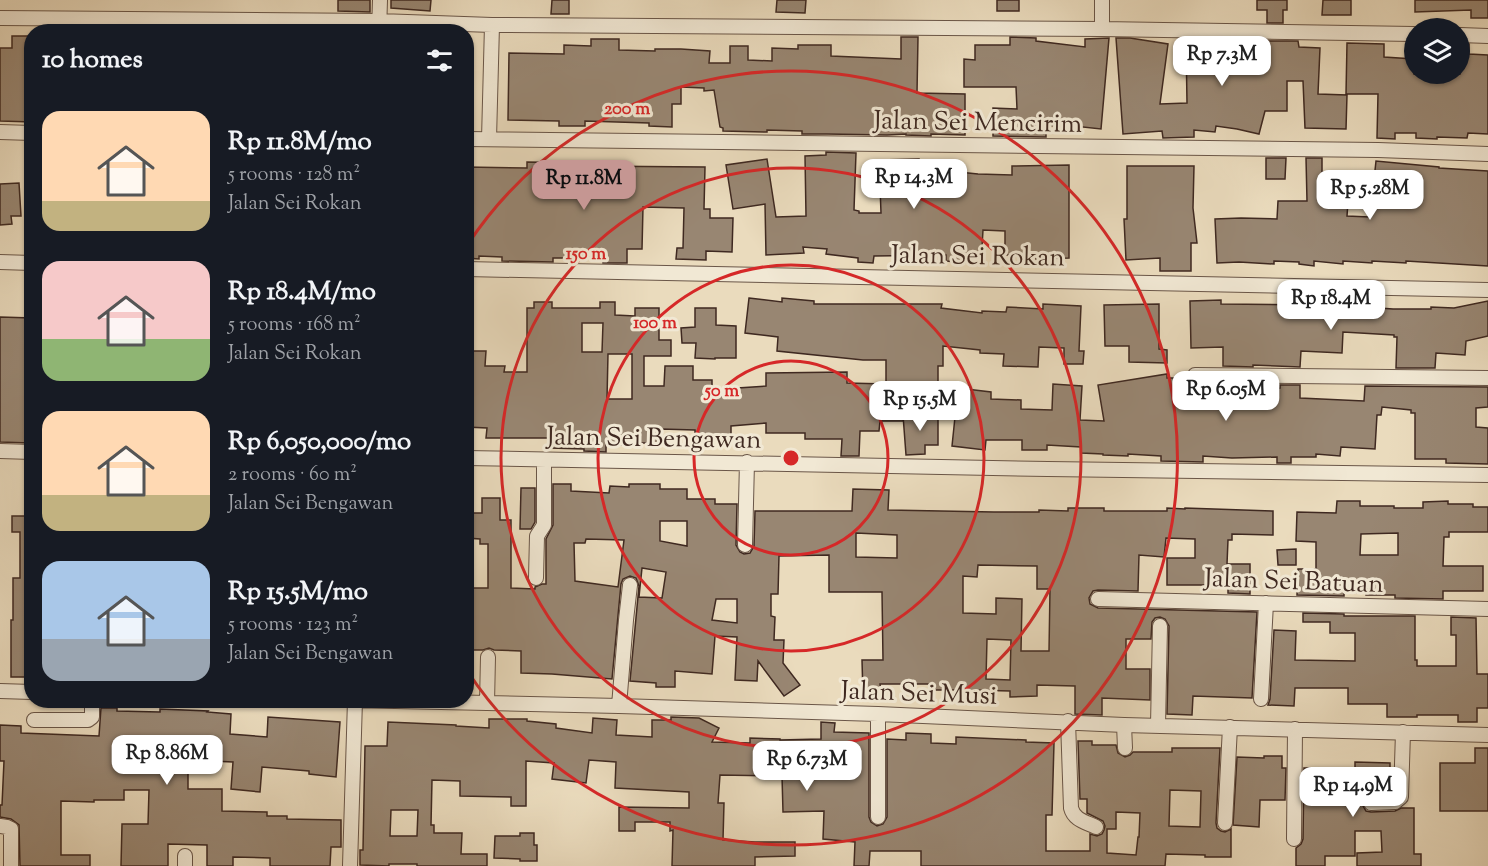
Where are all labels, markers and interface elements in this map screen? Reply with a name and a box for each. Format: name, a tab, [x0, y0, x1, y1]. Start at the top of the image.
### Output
map controls	[1404, 18, 1470, 84]
button: layers	[1404, 18, 1470, 84]
pin: Rp 7.3M	[1167, 36, 1277, 87]
text: Rp 7.3M	[1187, 41, 1257, 70]
text: 10 homes	[42, 42, 143, 79]
icon: filters	[423, 44, 456, 77]
text: 200 m	[604, 97, 650, 123]
street label: Jalan Sei Mencirim	[871, 103, 1083, 144]
text: Rp 11.8M/mo	[228, 124, 372, 161]
icon: home	[90, 135, 162, 207]
pin: Rp 14.3M	[852, 159, 976, 210]
pin: Rp 11.8M	[522, 160, 646, 211]
text: 5 rooms · 128 m²	[228, 161, 360, 190]
text: Rp 14.3M	[875, 164, 953, 193]
text: Rp 11.8M	[546, 165, 622, 194]
pin: Rp 5.28M	[1308, 170, 1432, 221]
text: Rp 5.28M	[1331, 175, 1409, 204]
text: Jalan Sei Rokan	[228, 190, 362, 219]
street label: Jalan Sei Rokan	[889, 237, 1065, 278]
text: 150 m	[566, 242, 606, 268]
text: Rp 18.4M/mo	[228, 274, 376, 311]
pin: Rp 18.4M	[1269, 280, 1393, 331]
icon: home	[90, 285, 162, 357]
text: Rp 18.4M	[1291, 285, 1371, 314]
text: 5 rooms · 168 m²	[228, 311, 361, 340]
text: 100 m	[633, 311, 677, 337]
text: Jalan Sei Rokan	[228, 340, 362, 369]
pin: Rp 6.05M	[1164, 371, 1288, 422]
text: Rp 6.05M	[1186, 376, 1266, 405]
text: 50 m	[703, 379, 739, 405]
pin: Rp 15.5M	[858, 381, 982, 432]
text: Rp 15.5M	[883, 386, 957, 415]
street label: Jalan Sei Bengawan	[544, 419, 762, 460]
text: Rp 6,050,000/mo	[228, 424, 411, 461]
icon: home	[90, 435, 162, 507]
centre of rings	[781, 448, 801, 468]
text: 2 rooms · 60 m²	[228, 461, 357, 490]
text: Jalan Sei Bengawan	[228, 490, 393, 519]
street label: Jalan Sei Batuan	[1202, 561, 1384, 604]
text: Rp 15.5M/mo	[228, 574, 368, 611]
icon: home	[90, 585, 162, 657]
text: 5 rooms · 123 m²	[228, 611, 358, 640]
text: Jalan Sei Bengawan	[228, 640, 393, 669]
street label: Jalan Sei Musi	[838, 673, 998, 716]
pin: Rp 8.86M	[105, 735, 229, 786]
text: Rp 8.86M	[126, 740, 208, 769]
pin: Rp 6.73M	[745, 741, 869, 792]
text: Rp 6.73M	[767, 746, 847, 775]
pin: Rp 14.9M	[1291, 767, 1415, 818]
text: Rp 14.9M	[1313, 772, 1393, 801]

